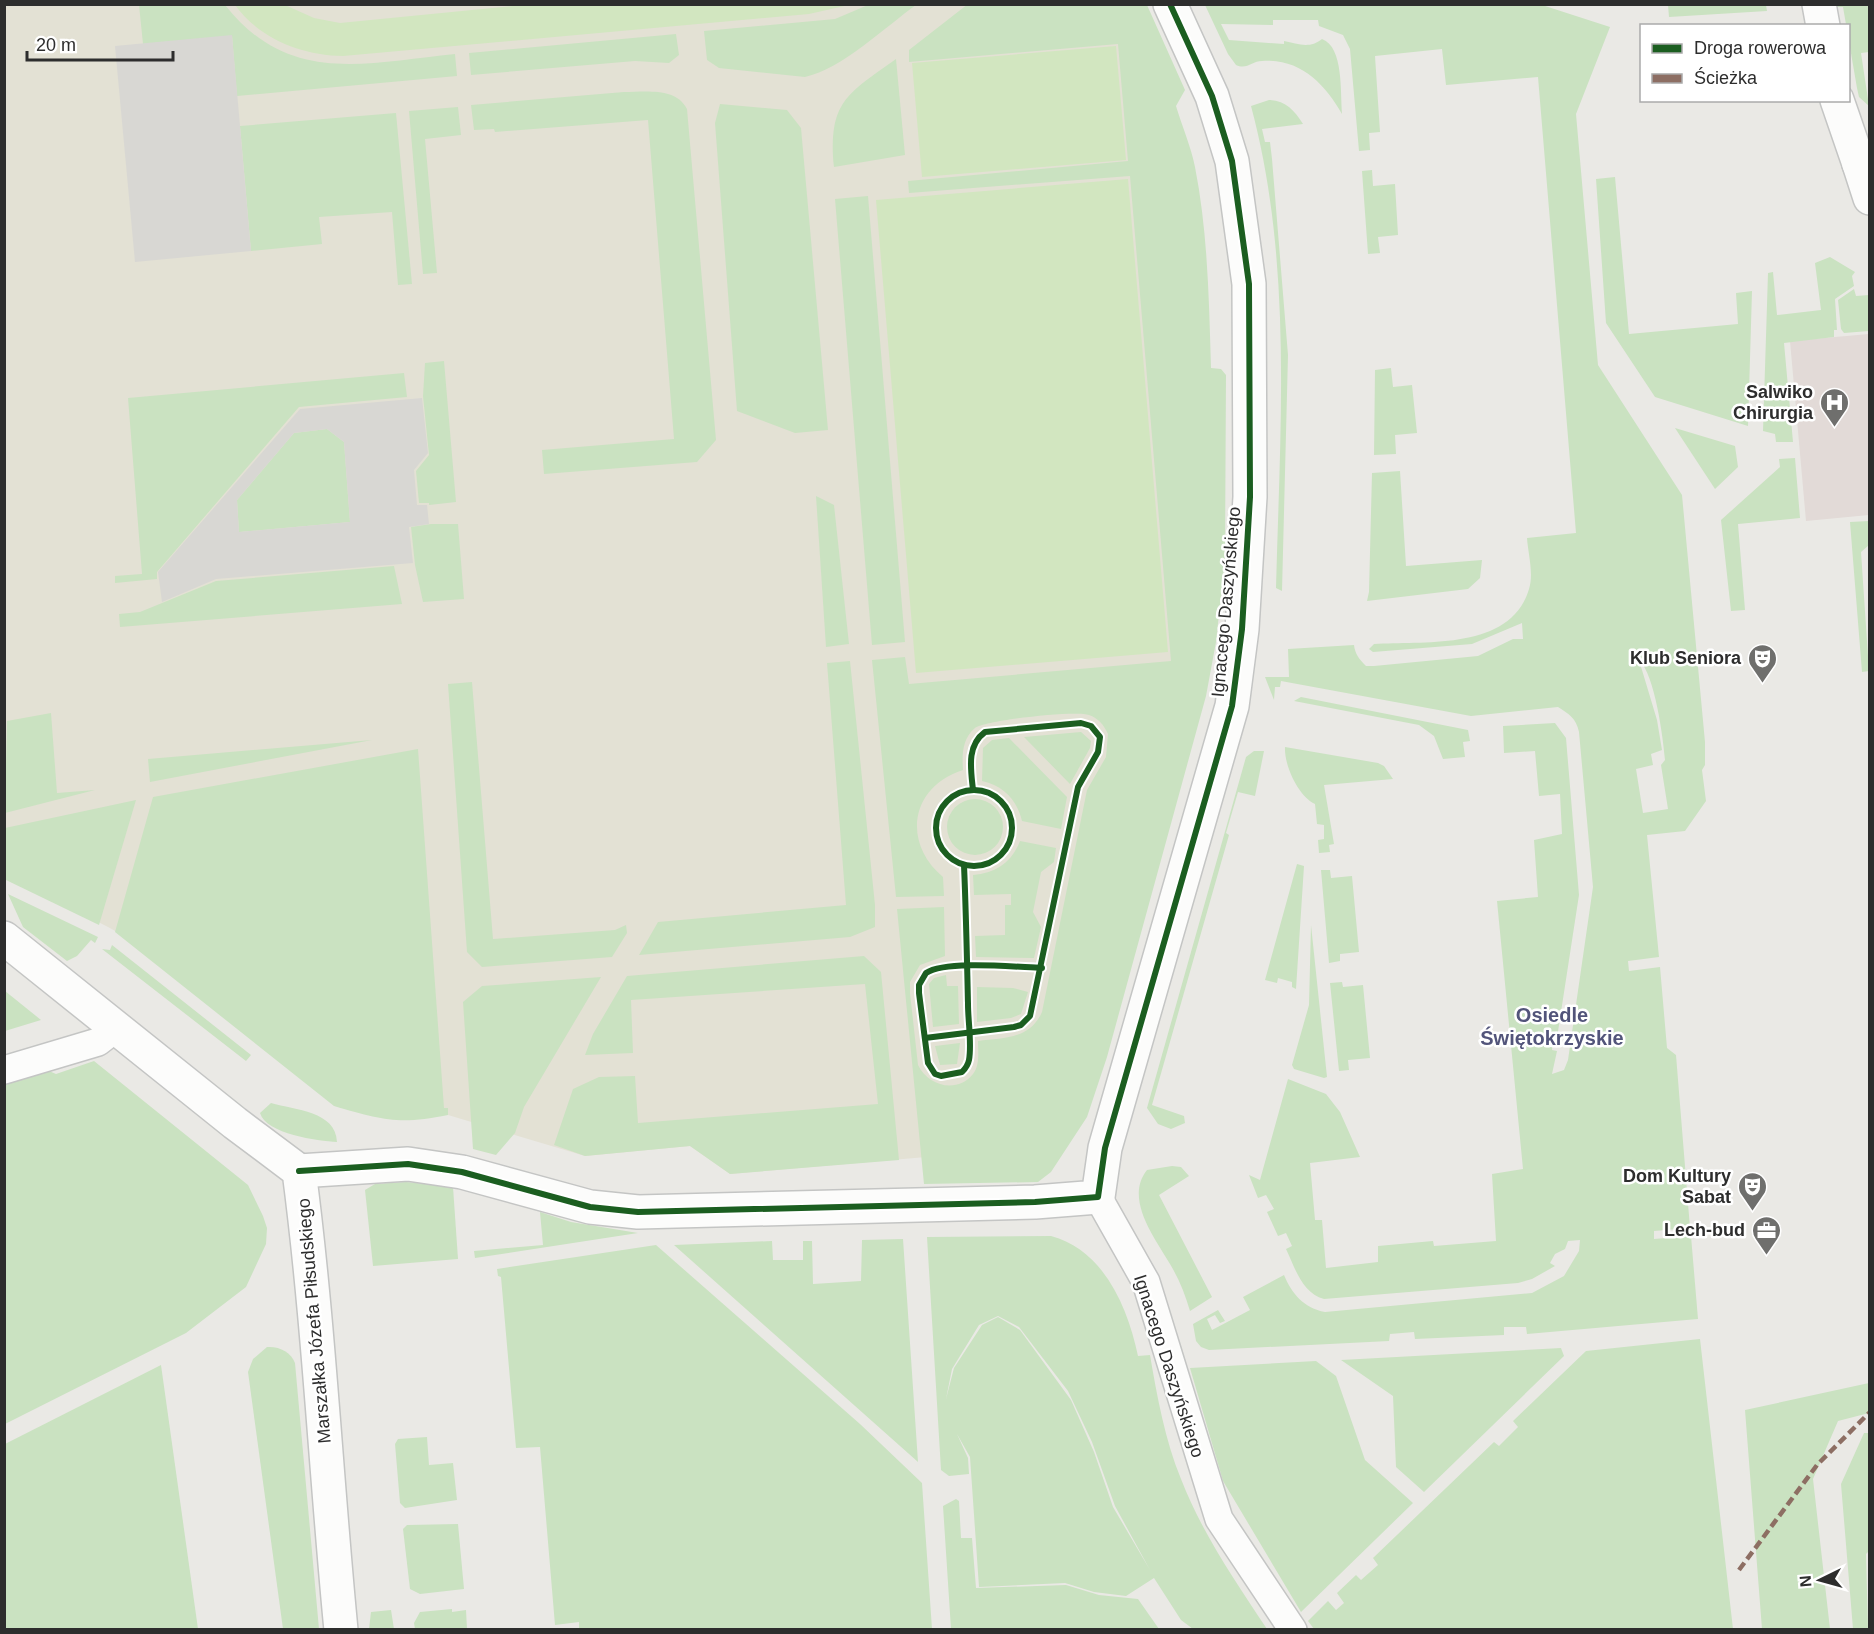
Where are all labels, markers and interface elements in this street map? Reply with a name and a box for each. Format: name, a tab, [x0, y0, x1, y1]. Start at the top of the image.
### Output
scale bar	[27, 24, 172, 62]
legend	[1640, 24, 1850, 102]
text: 20 m	[36, 35, 76, 55]
text: Droga rowerowa	[1694, 38, 1827, 58]
text: Ścieżka	[1694, 67, 1758, 88]
place label: Salwiko Chirurgia	[1733, 382, 1814, 423]
hospital icon: Salwiko Chirurgia	[1818, 386, 1850, 428]
street label: Ignacego Daszyńskiego	[1208, 506, 1244, 698]
theatre icon: Klub Seniora	[1746, 642, 1778, 684]
place label: Klub Seniora	[1630, 648, 1742, 668]
district label: Osiedle Świętokrzyskie	[1480, 1004, 1624, 1049]
place label: Dom Kultury Sabat	[1623, 1166, 1731, 1207]
theatre icon: Dom Kultury Sabat	[1736, 1170, 1768, 1212]
street label: Marszałka Józefa Piłsudskiego	[293, 1198, 335, 1444]
office icon: Lech-bud	[1750, 1214, 1782, 1256]
place label: Lech-bud	[1664, 1220, 1745, 1240]
street label: Ignacego Daszyńskiego	[1130, 1272, 1208, 1460]
north arrow	[1790, 1550, 1850, 1610]
text: N	[1797, 1575, 1815, 1588]

